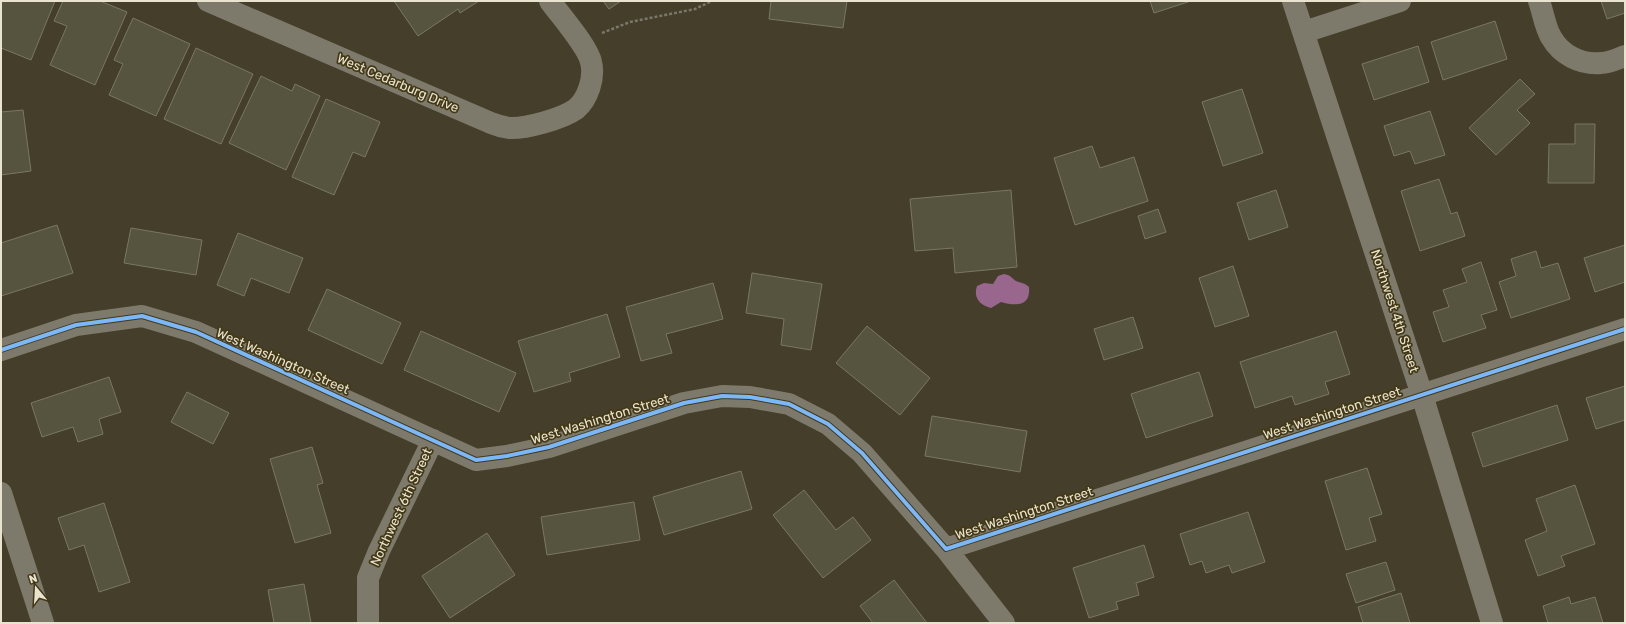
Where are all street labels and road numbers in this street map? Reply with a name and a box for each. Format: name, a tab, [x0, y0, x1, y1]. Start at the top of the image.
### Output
street label: West Cedarburg Drive	[335, 51, 461, 116]
street label: Northwest 4th Street	[1368, 248, 1422, 374]
street label: West Washington Street	[214, 325, 352, 398]
street label: West Washington Street	[1261, 384, 1403, 443]
street label: West Washington Street	[529, 391, 671, 448]
street label: Northwest 6th Street	[367, 446, 435, 568]
street label: West Washington Street	[953, 484, 1095, 543]

